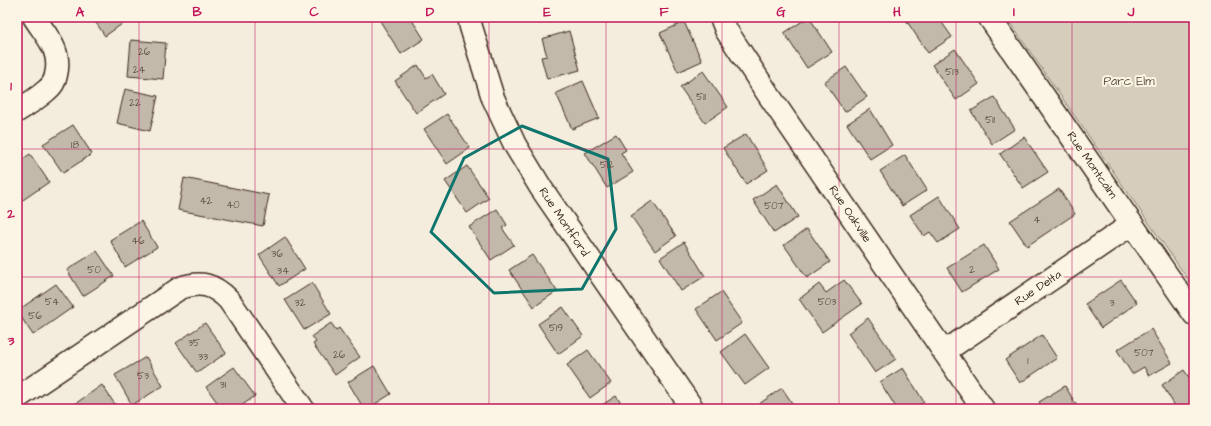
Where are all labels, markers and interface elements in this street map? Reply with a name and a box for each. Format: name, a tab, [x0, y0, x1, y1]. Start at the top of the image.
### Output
text: A	[76, 3, 85, 21]
text: B	[192, 3, 202, 21]
text: C	[309, 3, 319, 21]
text: D	[426, 3, 435, 21]
text: E	[543, 3, 551, 21]
text: F	[659, 3, 669, 21]
text: G	[776, 3, 786, 21]
text: H	[893, 3, 901, 21]
text: I	[1013, 3, 1015, 21]
text: J	[1127, 3, 1135, 21]
house number: 26	[138, 45, 151, 59]
house number: 24	[133, 63, 145, 77]
house number: 513	[945, 65, 959, 79]
park label: Parc Elm	[1103, 73, 1155, 90]
text: 1	[10, 77, 12, 95]
house number: 511	[696, 90, 707, 104]
house number: 22	[129, 96, 141, 110]
house number: 511	[985, 113, 996, 127]
street label: Rue Montcalm	[1063, 128, 1122, 203]
house number: 18	[71, 138, 79, 152]
house number: 512	[600, 158, 614, 172]
street label: Rue Oakville	[825, 182, 876, 246]
street label: Rue Montford	[535, 184, 593, 260]
house number: 42	[200, 194, 213, 208]
house number: 40	[226, 198, 240, 212]
house number: 507	[764, 199, 784, 213]
text: 2	[6, 205, 15, 223]
house number: 4	[1034, 213, 1041, 227]
house number: 46	[131, 234, 145, 248]
house number: 36	[271, 247, 283, 261]
house number: 50	[87, 263, 101, 277]
house number: 2	[969, 263, 975, 277]
house number: 34	[277, 264, 289, 278]
street label: Rue Delta	[1011, 266, 1065, 310]
house number: 54	[45, 295, 59, 309]
house number: 503	[818, 295, 836, 309]
house number: 32	[295, 296, 306, 310]
house number: 3	[1109, 296, 1115, 310]
house number: 56	[28, 309, 42, 323]
house number: 519	[549, 321, 563, 335]
text: 3	[7, 332, 15, 350]
house number: 35	[188, 336, 200, 350]
house number: 507	[1134, 346, 1154, 360]
house number: 26	[333, 348, 346, 362]
house number: 33	[198, 350, 208, 364]
house number: 1	[1027, 354, 1029, 368]
house number: 53	[137, 369, 149, 383]
house number: 31	[220, 378, 227, 392]

